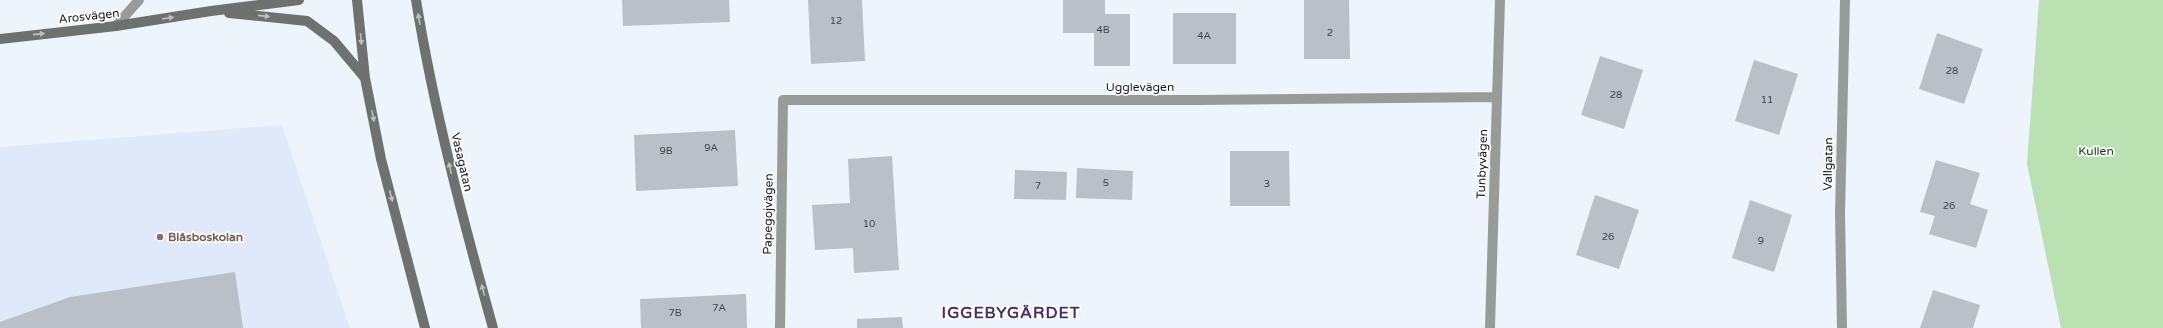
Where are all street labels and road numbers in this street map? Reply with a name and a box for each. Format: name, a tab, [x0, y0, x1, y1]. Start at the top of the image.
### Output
street label: Arosvägen	[58, 6, 120, 26]
street label: Ugglevägen	[1106, 80, 1174, 94]
street label: Tunbyvägen	[1474, 129, 1490, 199]
street label: Vasagatan	[448, 131, 476, 193]
street label: Vallgatan	[1821, 137, 1835, 191]
street label: Papegojvägen	[760, 173, 776, 255]

